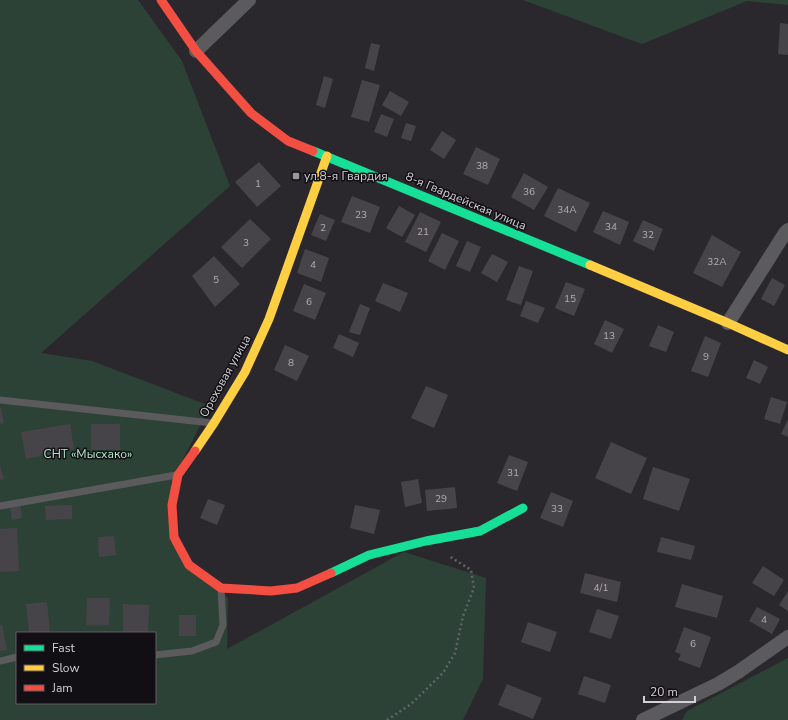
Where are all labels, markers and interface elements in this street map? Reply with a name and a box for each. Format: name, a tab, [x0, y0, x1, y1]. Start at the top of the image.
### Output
house number: 38	[476, 159, 488, 173]
place label: ул.8-я Гвардия	[304, 168, 388, 184]
street label: 8-я Гвардейская улица	[403, 168, 529, 234]
marker: ул.8-я Гвардия	[291, 171, 301, 181]
house number: 1	[255, 177, 261, 191]
house number: 36	[523, 185, 535, 199]
house number: 34А	[557, 203, 577, 217]
house number: 23	[355, 208, 367, 222]
house number: 34	[605, 220, 617, 234]
house number: 2	[320, 221, 326, 235]
house number: 21	[417, 225, 429, 239]
house number: 32	[642, 228, 654, 242]
house number: 3	[243, 236, 249, 250]
house number: 32А	[707, 255, 727, 269]
house number: 4	[310, 258, 316, 272]
house number: 5	[213, 273, 219, 287]
house number: 15	[564, 292, 576, 306]
house number: 6	[306, 295, 312, 309]
house number: 13	[603, 329, 615, 343]
street label: Ореховая улица	[196, 332, 254, 420]
house number: 9	[703, 350, 709, 364]
house number: 8	[288, 356, 294, 370]
park label: СНТ «Мысхако»	[44, 446, 132, 462]
house number: 31	[507, 466, 519, 480]
house number: 29	[435, 492, 447, 506]
house number: 33	[551, 502, 563, 516]
house number: 4/1	[594, 581, 608, 595]
house number: 4	[761, 613, 767, 627]
legend	[16, 632, 156, 704]
house number: 6	[690, 637, 696, 651]
text: Fast	[52, 640, 75, 656]
text: Slow	[52, 660, 80, 676]
scale bar	[644, 678, 695, 704]
text: Jam	[51, 680, 73, 696]
text: 20 m	[650, 684, 678, 700]

